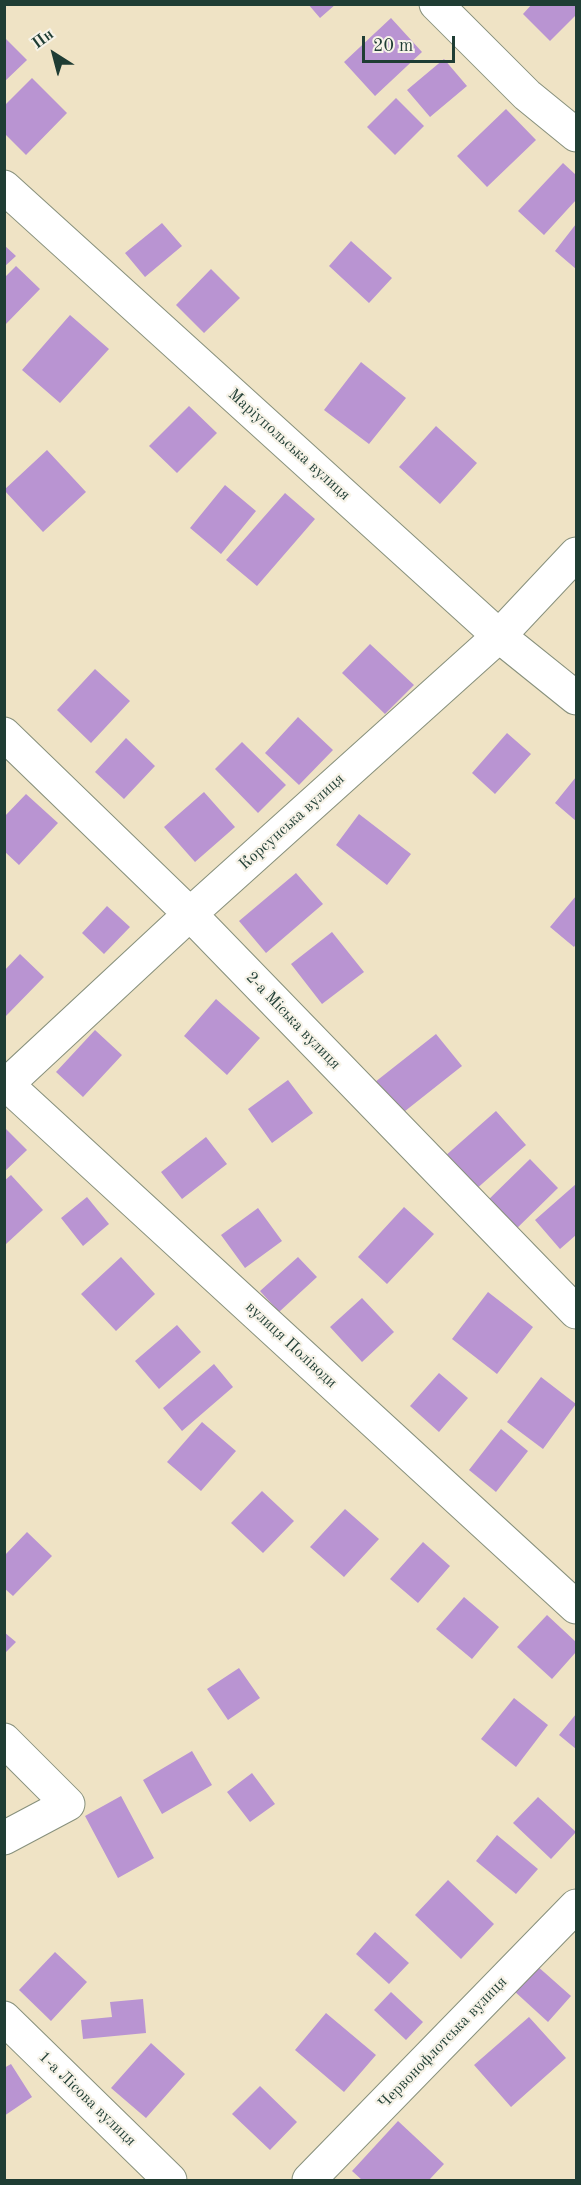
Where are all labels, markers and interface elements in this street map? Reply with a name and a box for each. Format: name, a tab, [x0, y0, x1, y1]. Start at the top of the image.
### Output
north arrow	[24, 24, 84, 84]
scale bar	[365, 24, 458, 62]
text: Пн	[30, 26, 57, 52]
text: 20 m	[373, 37, 413, 55]
street label: Маріупольська вулиця	[224, 385, 354, 505]
street label: Корсунська вулиця	[235, 770, 349, 874]
street label: 2-а Міська вулиця	[242, 968, 344, 1074]
street label: вулиця Поліводи	[241, 1298, 341, 1392]
street label: Червонофлотська вулиця	[375, 1973, 511, 2113]
street label: 1-а Лісова вулиця	[34, 2048, 140, 2150]

